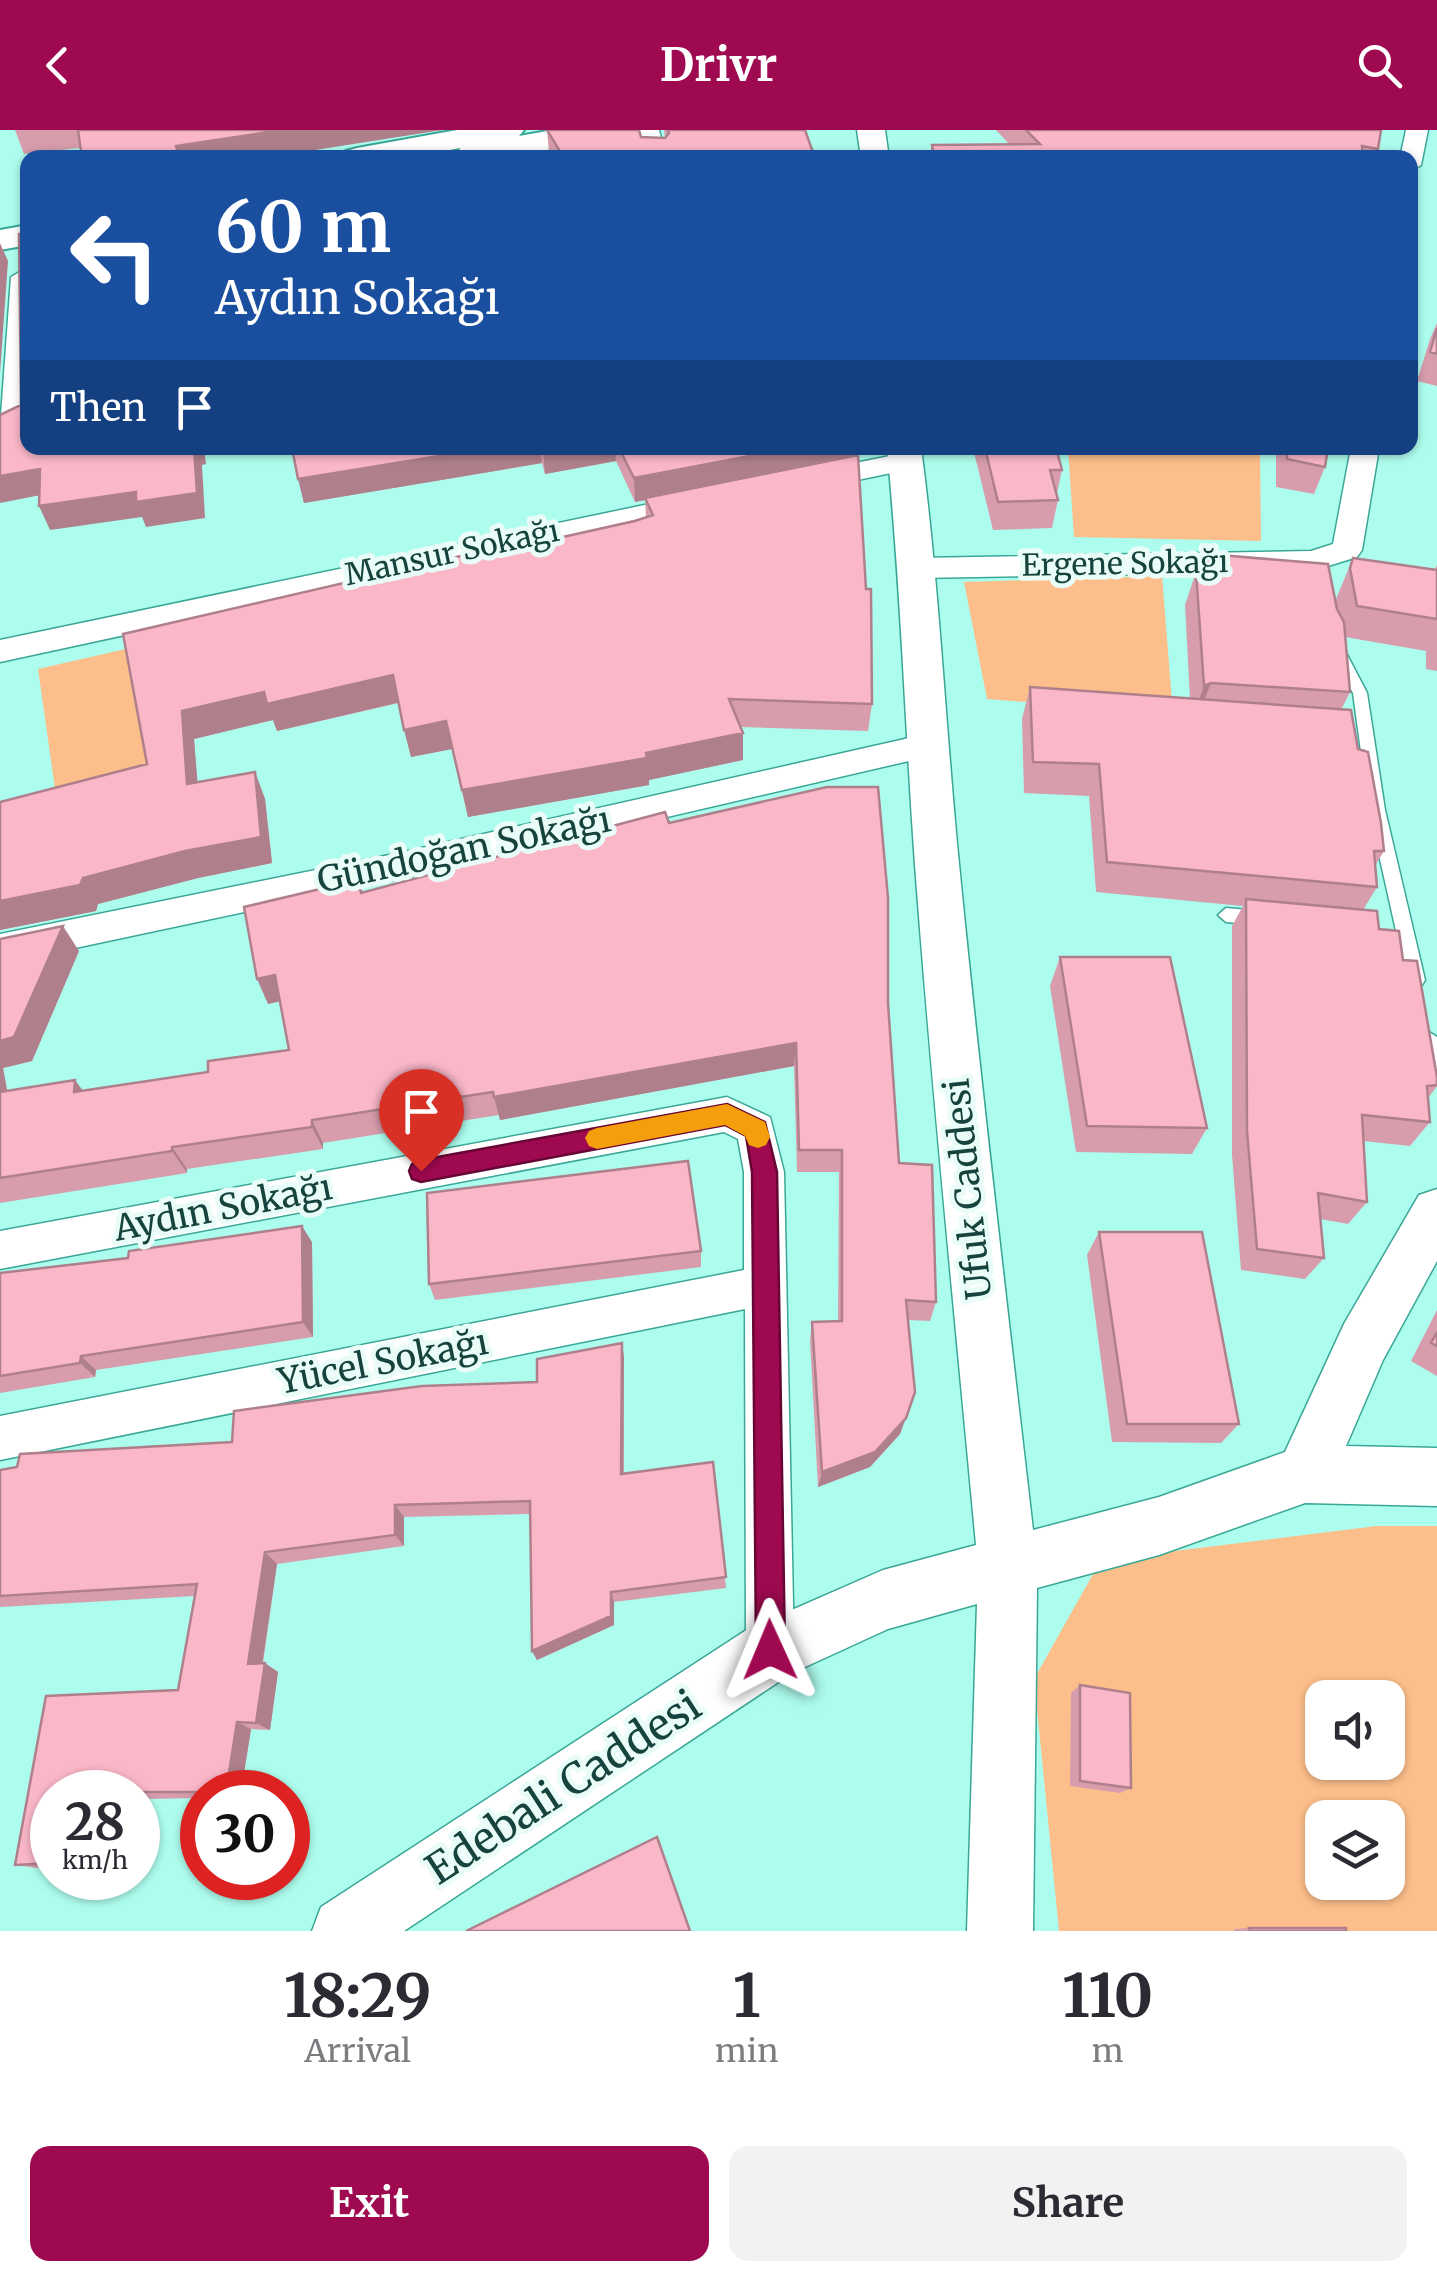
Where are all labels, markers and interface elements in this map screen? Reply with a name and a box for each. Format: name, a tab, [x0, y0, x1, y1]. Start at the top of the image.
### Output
text: Drivr	[660, 37, 777, 93]
icon: back	[30, 38, 85, 93]
icon: search	[1352, 38, 1407, 93]
text: 60 m	[215, 183, 391, 271]
icon: left	[50, 190, 180, 320]
text: Aydın Sokağı	[215, 270, 500, 326]
icon: arrive	[167, 380, 222, 435]
text: Then	[50, 384, 147, 431]
street label: Mansur Sokağı	[341, 511, 562, 593]
street label: Ergene Sokağı	[1021, 542, 1229, 584]
street label: Gündoğan Sokağı	[313, 797, 615, 903]
pin	[379, 1069, 464, 1172]
street label: Ufuk Caddesi	[935, 1076, 1001, 1302]
icon: arrive	[394, 1084, 449, 1139]
street label: Aydın Sokağı	[109, 1165, 336, 1251]
street label: Yücel Sokağı	[273, 1320, 492, 1404]
position arrow	[718, 1598, 822, 1702]
street label: Edebali Caddesi	[416, 1679, 710, 1895]
map controls	[1305, 1680, 1405, 1900]
button: sound	[1305, 1680, 1405, 1780]
speed limit sign: 30	[180, 1770, 310, 1900]
text: 28	[65, 1791, 125, 1854]
button: layers	[1305, 1800, 1405, 1900]
text: km/h	[62, 1844, 128, 1876]
text: 18:29	[284, 1958, 431, 2033]
text: 1	[733, 1958, 761, 2033]
text: 110	[1062, 1958, 1153, 2033]
text: Arrival	[304, 2031, 411, 2071]
text: min	[715, 2031, 778, 2071]
text: m	[1092, 2031, 1124, 2071]
button: Exit	[30, 2146, 709, 2261]
button: Share	[729, 2146, 1407, 2261]

